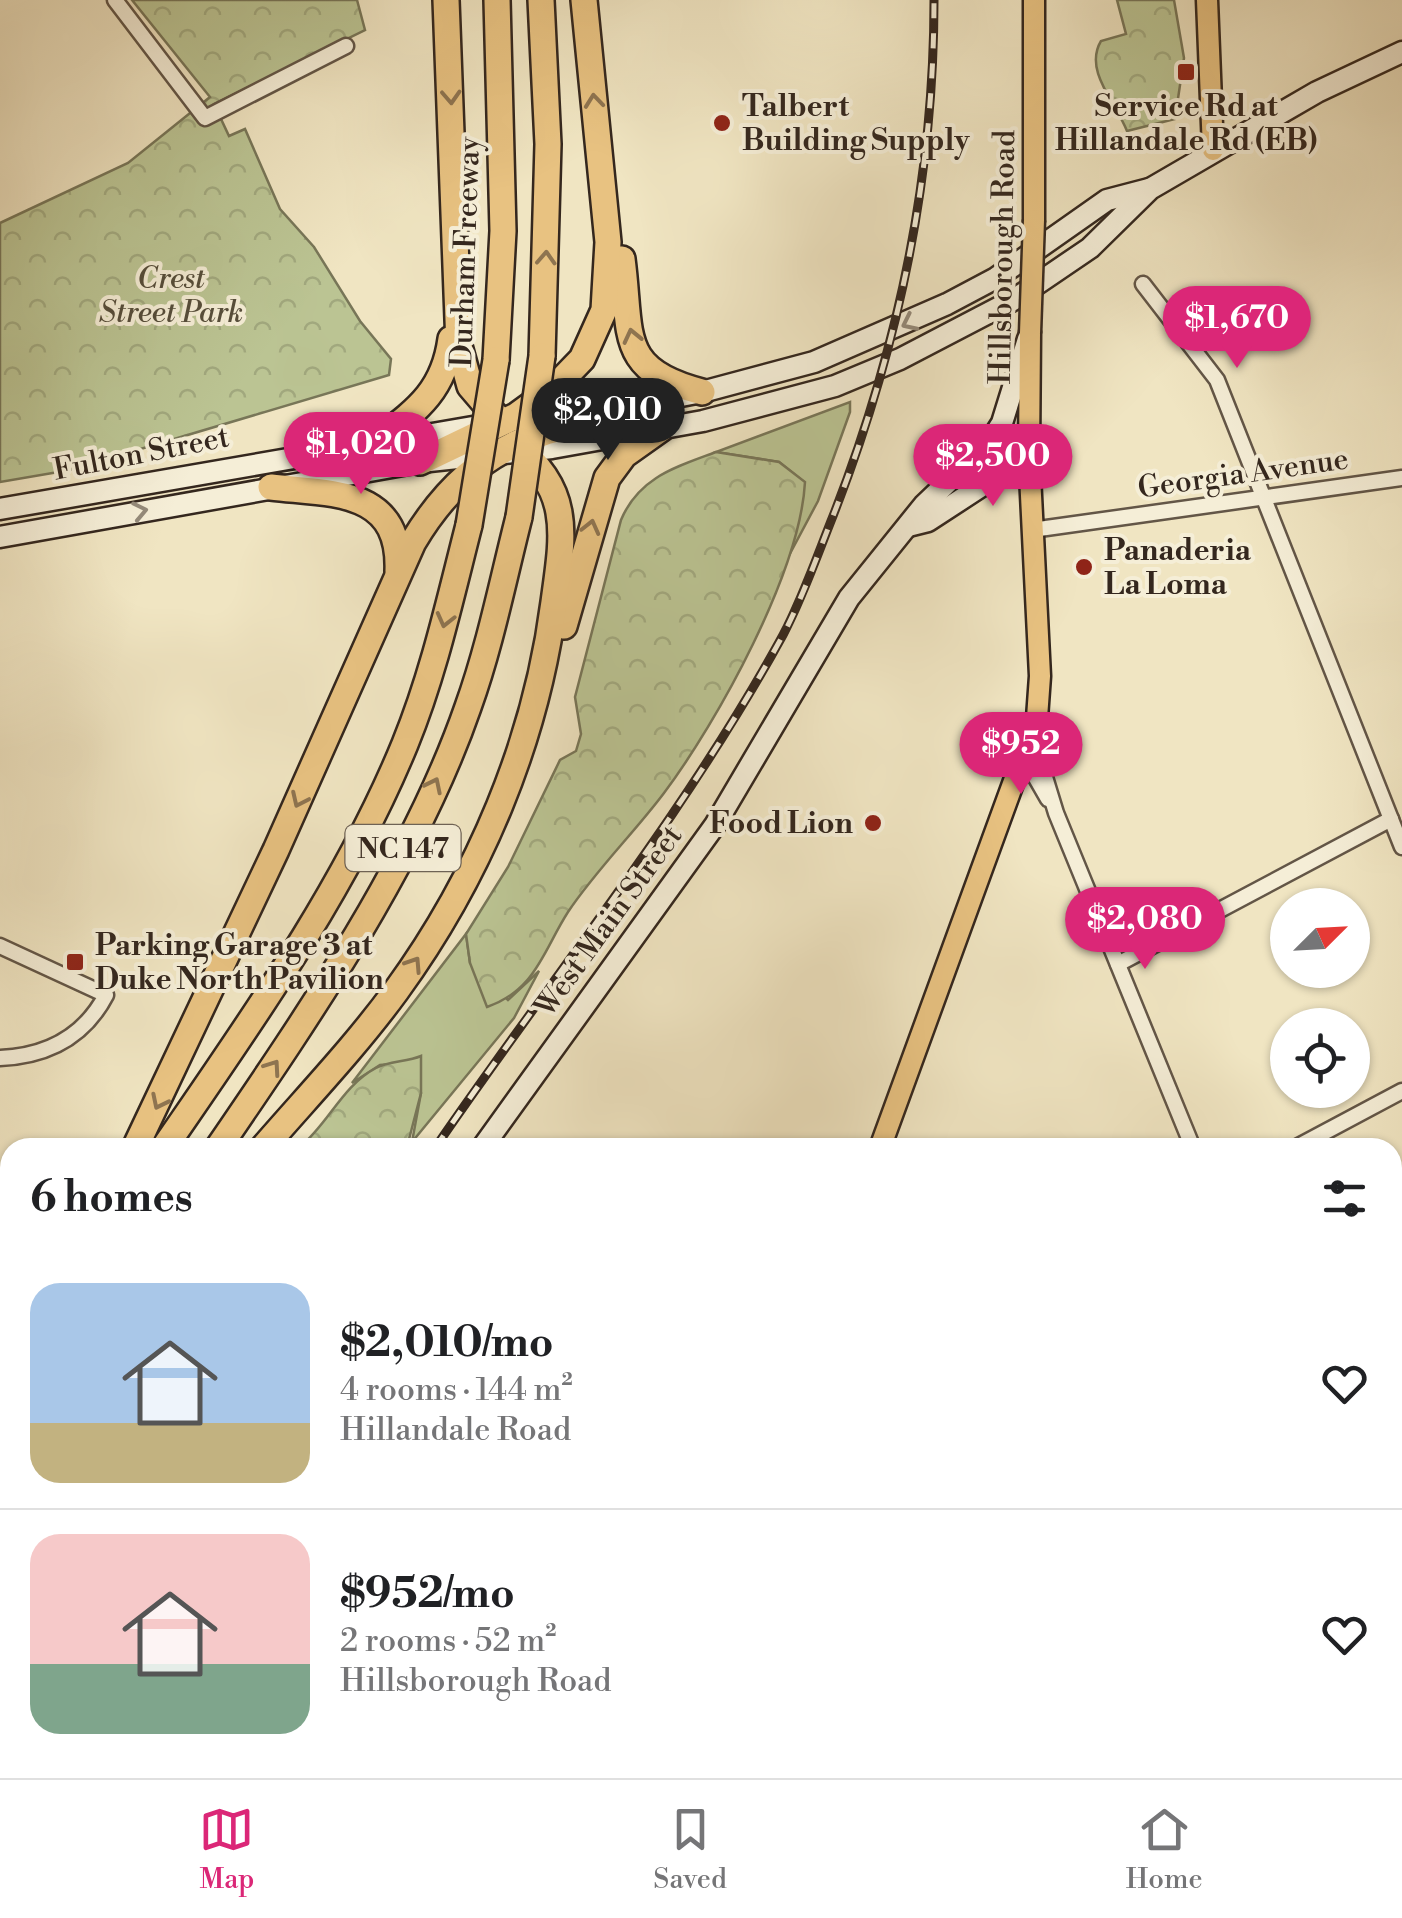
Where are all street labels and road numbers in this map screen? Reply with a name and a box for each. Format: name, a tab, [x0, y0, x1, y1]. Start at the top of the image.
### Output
street label: Hillsborough Road	[982, 129, 1024, 385]
street label: Durham Freeway	[443, 135, 489, 368]
street label: Fulton Street	[50, 418, 233, 490]
street label: Georgia Avenue	[1135, 440, 1351, 508]
street label: West Main Street	[526, 818, 691, 1026]
road number: NC 147	[346, 825, 460, 871]

